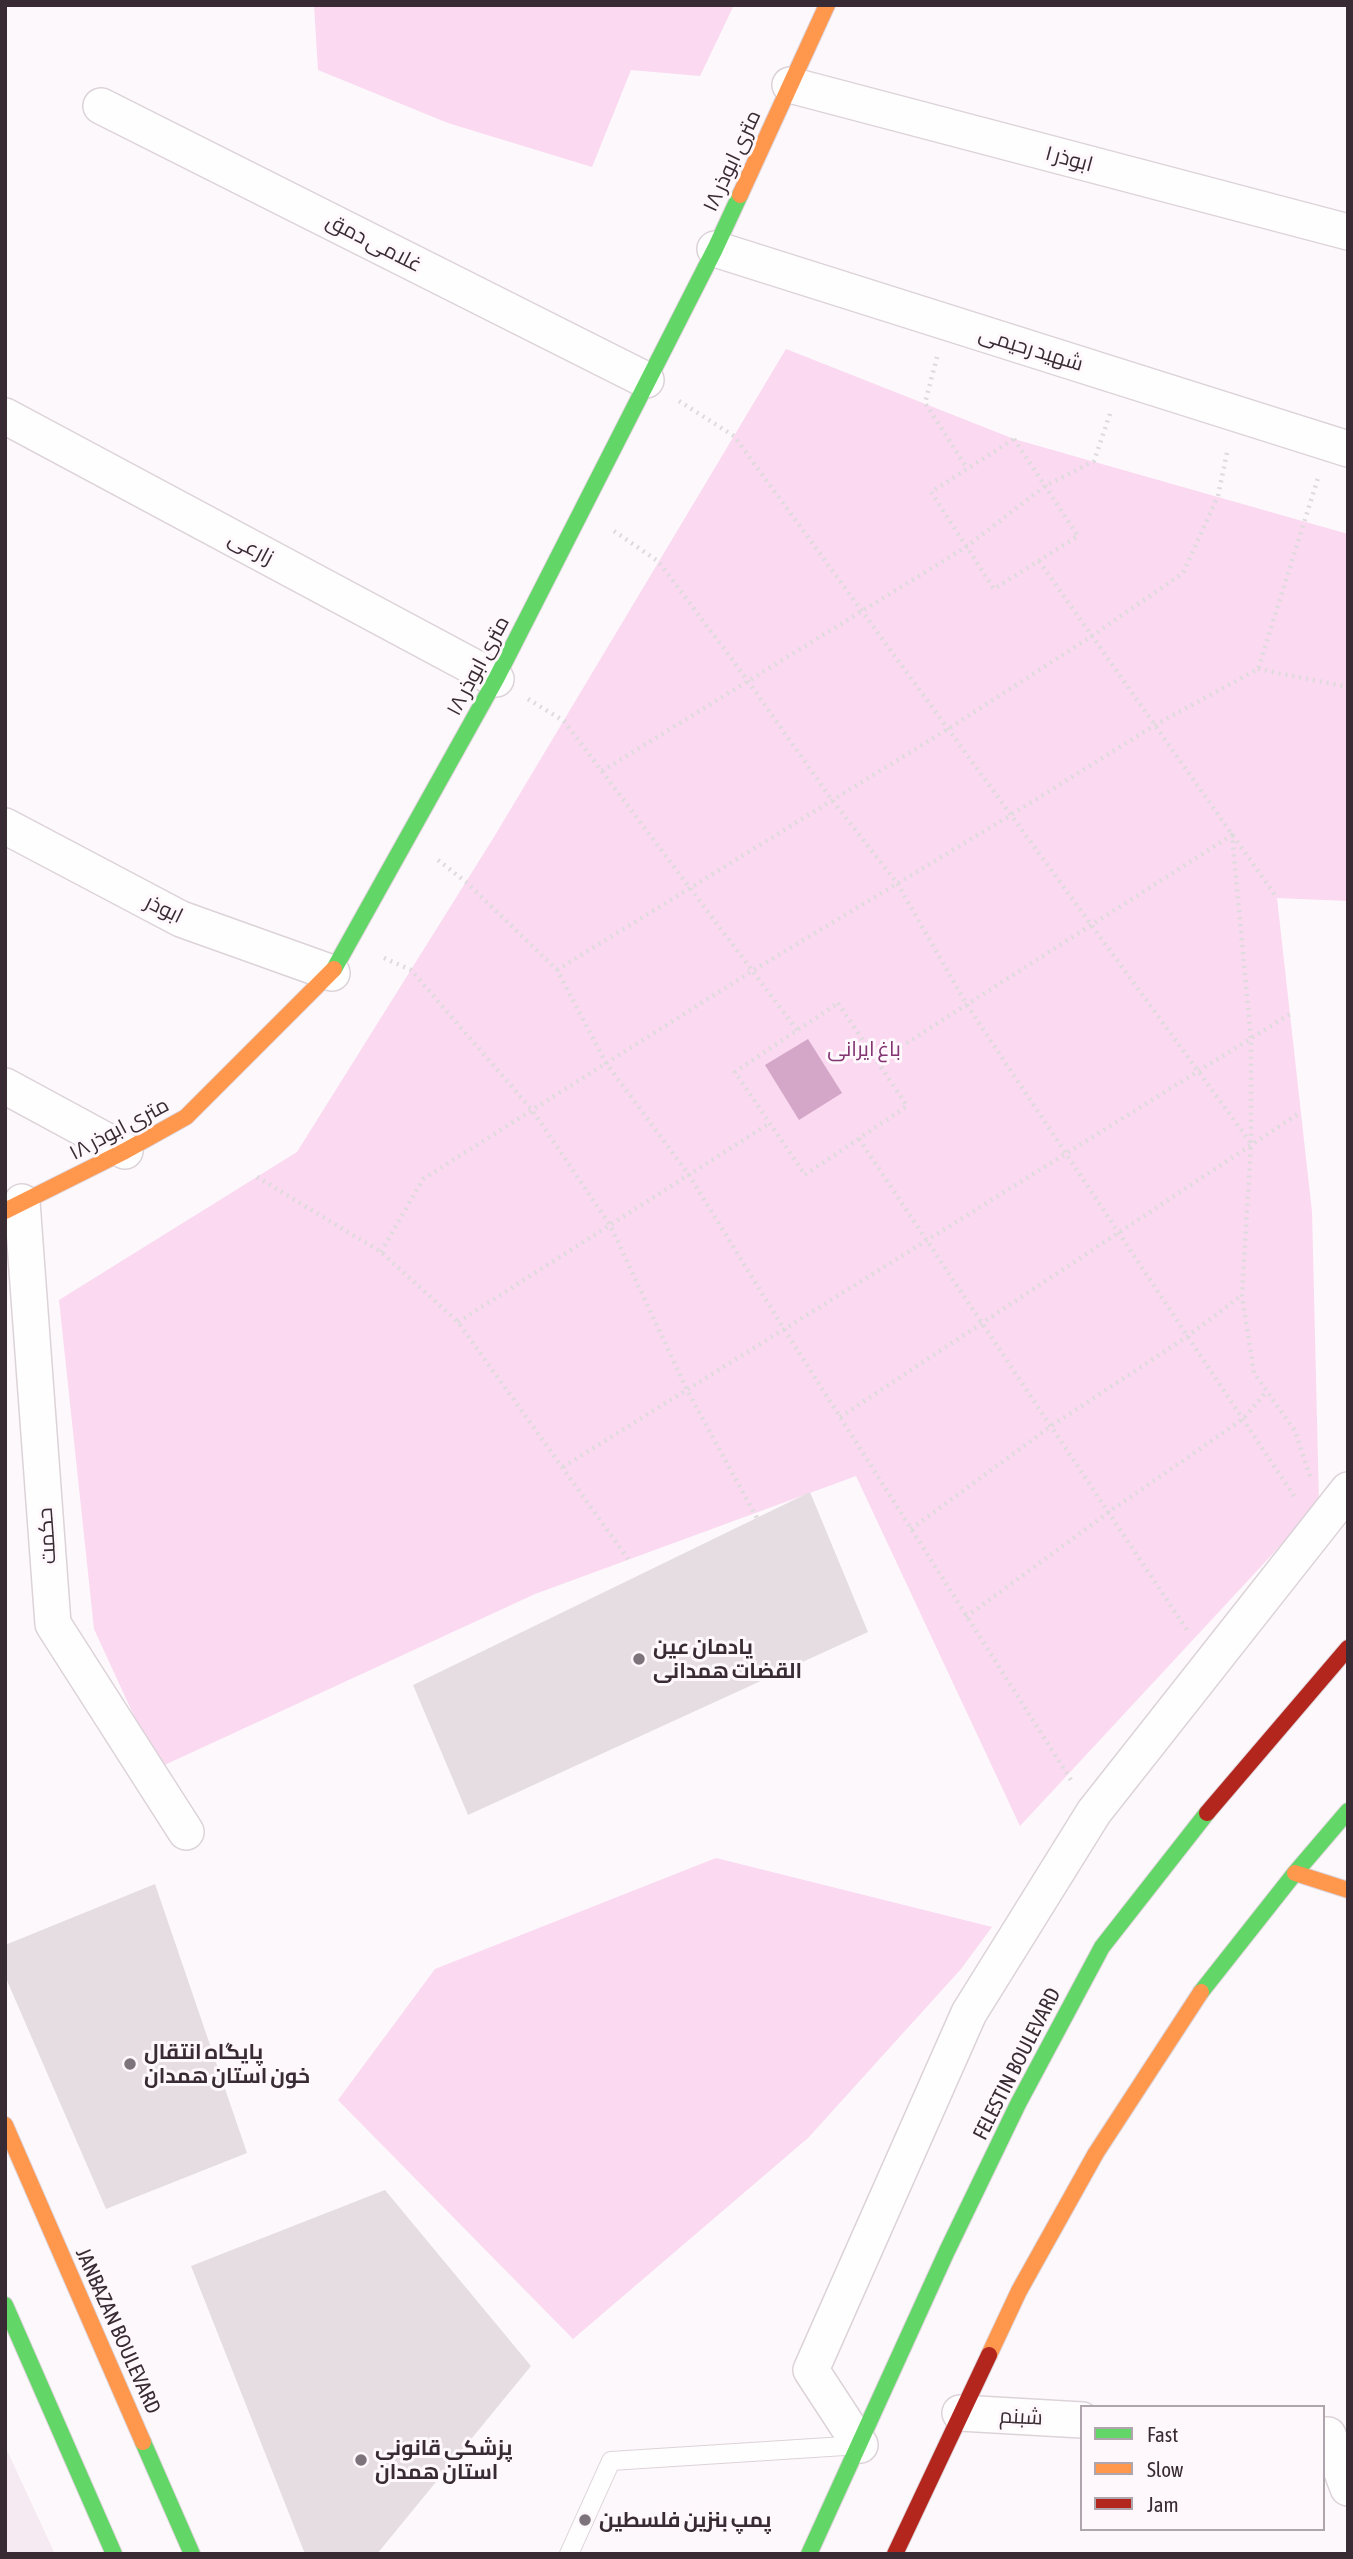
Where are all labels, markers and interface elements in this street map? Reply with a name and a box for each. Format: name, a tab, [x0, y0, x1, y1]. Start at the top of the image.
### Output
street label: ۱۸ متری ابوذر	[698, 106, 766, 216]
street label: ابوذر ۱	[1042, 141, 1096, 177]
street label: غلامی دمق	[322, 208, 426, 278]
street label: شهید رحیمی	[976, 321, 1086, 377]
street label: زارعی	[224, 526, 278, 570]
street label: ۱۸ متری ابوذر	[441, 612, 515, 720]
street label: ابوذر	[141, 889, 187, 929]
park label: باغ ایرانی	[827, 1036, 901, 1062]
street label: ۱۸ متری ابوذر	[65, 1092, 173, 1166]
street label: حکمت	[32, 1507, 62, 1565]
place label: یادمان عین القضات همدانی	[653, 1634, 802, 1684]
marker: یادمان عین القضات همدانی	[631, 1651, 647, 1667]
street label: FELESTIN BOULEVARD	[968, 1984, 1066, 2144]
place label: پایگاه انتقال خون استان همدان	[144, 2039, 310, 2089]
marker: پایگاه انتقال خون استان همدان	[122, 2056, 138, 2072]
street label: JANBAZAN BOULEVARD	[70, 2244, 166, 2418]
street label: شبنم	[999, 2403, 1043, 2431]
legend	[1080, 2405, 1325, 2531]
text: Fast	[1147, 2422, 1178, 2446]
place label: پزشکی قانونی استان همدان	[375, 2435, 512, 2485]
marker: پزشکی قانونی استان همدان	[353, 2452, 369, 2468]
text: Slow	[1147, 2457, 1183, 2481]
text: Jam	[1147, 2492, 1179, 2516]
place label: پمپ بنزین فلسطین	[599, 2507, 772, 2533]
marker: پمپ بنزین فلسطین	[577, 2512, 593, 2528]

